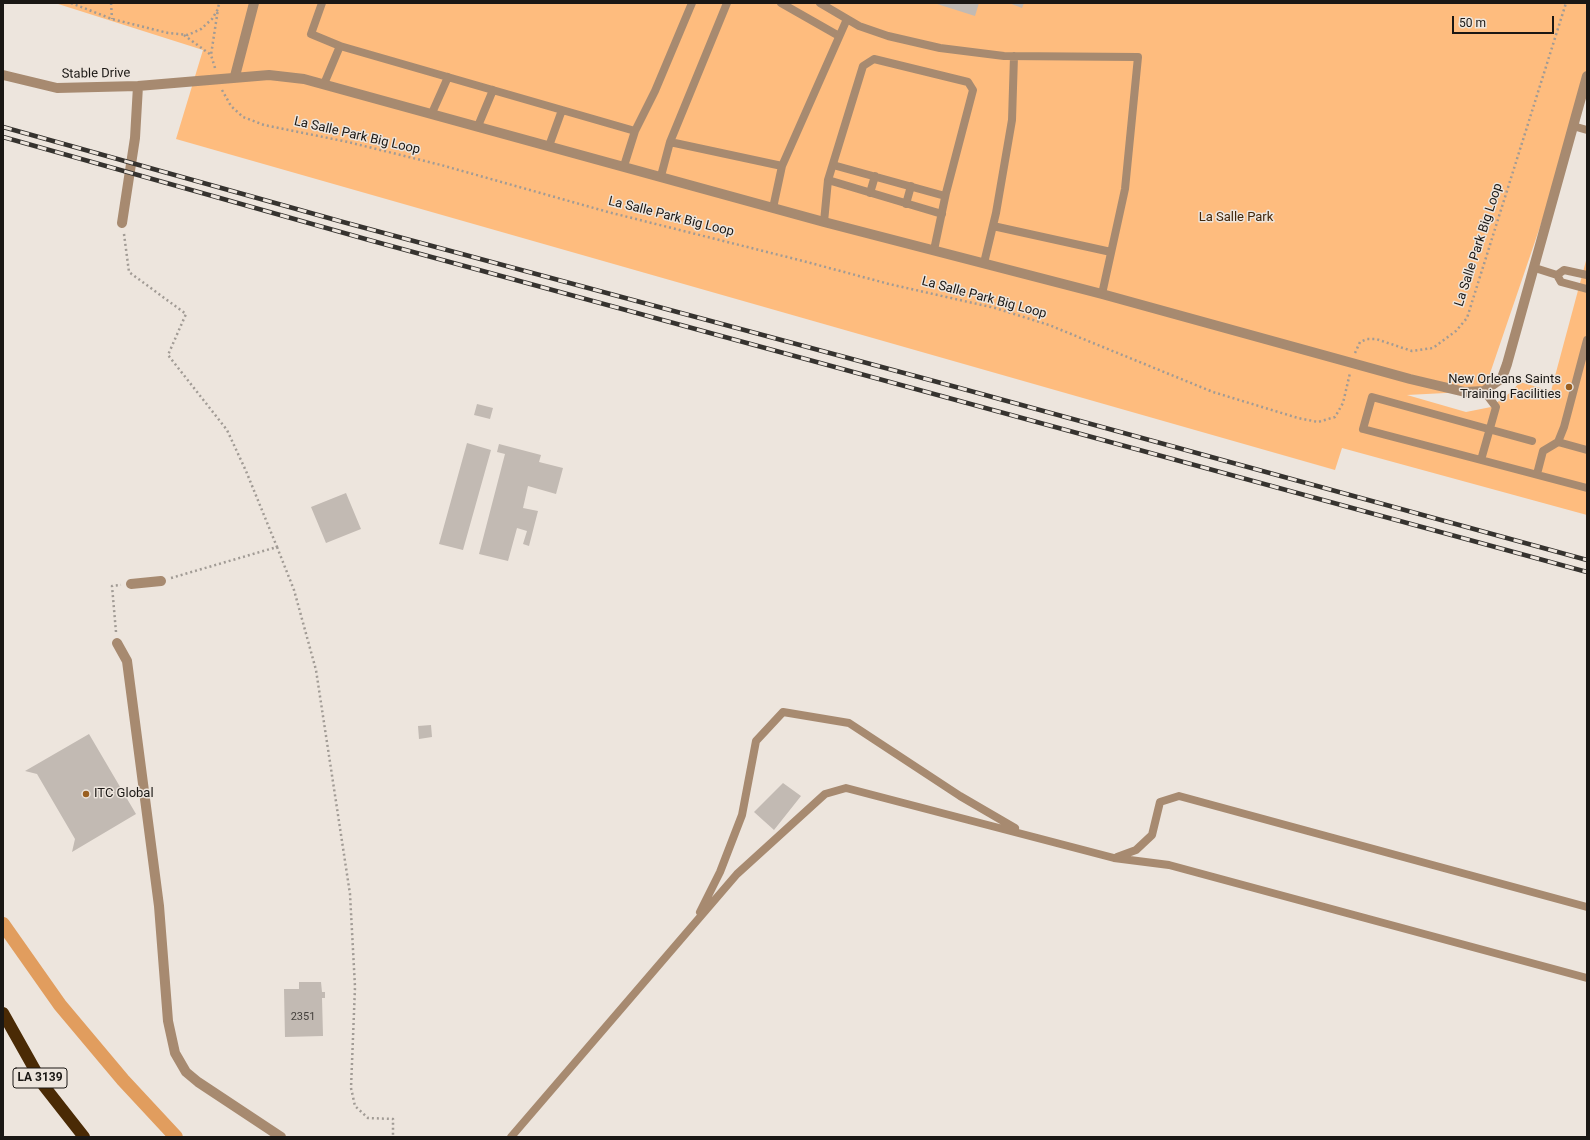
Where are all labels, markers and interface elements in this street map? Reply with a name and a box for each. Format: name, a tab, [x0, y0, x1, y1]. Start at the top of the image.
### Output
scale bar	[1454, 8, 1556, 34]
text: 50 m	[1459, 16, 1486, 30]
street label: Stable Drive	[61, 66, 131, 82]
street label: La Salle Park Big Loop	[292, 114, 422, 158]
street label: La Salle Park Big Loop	[1452, 181, 1506, 309]
street label: La Salle Park Big Loop	[607, 194, 735, 240]
park label: La Salle Park	[1199, 210, 1273, 226]
street label: La Salle Park Big Loop	[920, 274, 1048, 322]
place label: New Orleans Saints Training Facilities	[1448, 372, 1561, 403]
marker: New Orleans Saints Training Facilities	[1564, 382, 1574, 392]
place label: ITC Global	[94, 786, 154, 802]
marker: ITC Global	[81, 789, 91, 799]
house number: 2351	[291, 1010, 315, 1024]
road number: LA 3139	[13, 1068, 67, 1088]

